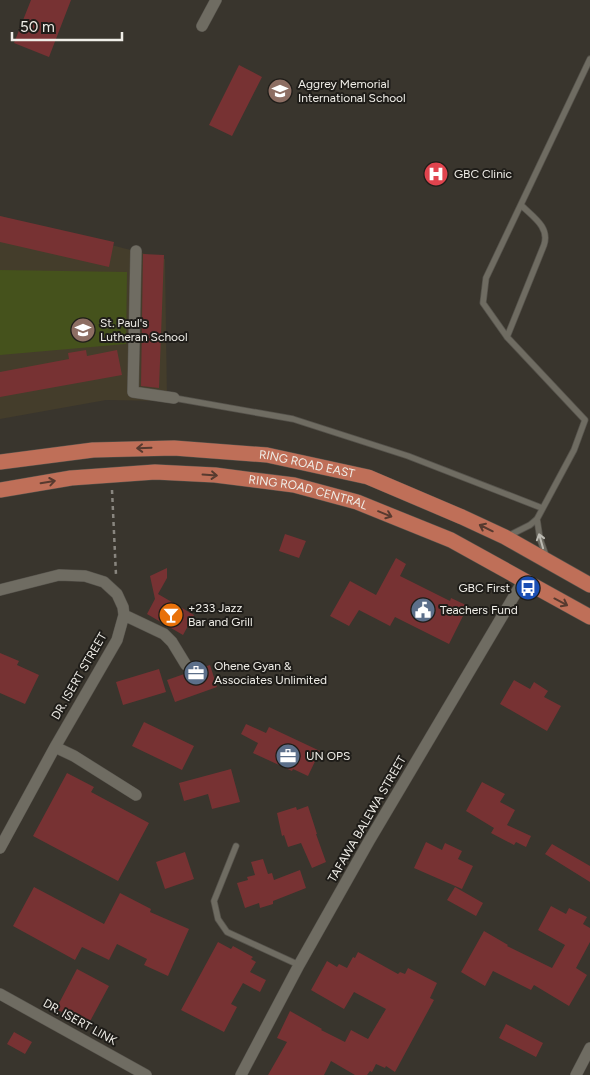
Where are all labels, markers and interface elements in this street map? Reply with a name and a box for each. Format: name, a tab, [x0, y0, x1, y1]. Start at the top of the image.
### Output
scale bar	[12, 10, 122, 42]
text: 50 m	[20, 18, 55, 36]
place label: Aggrey Memorial International School	[298, 77, 406, 105]
school or university icon: Aggrey Memorial International School	[267, 78, 293, 104]
hospital icon: GBC Clinic	[423, 161, 449, 187]
place label: GBC Clinic	[454, 167, 513, 181]
place label: St. Paul's Lutheran School	[100, 316, 188, 344]
school or university icon: St. Paul's Lutheran School	[70, 317, 96, 343]
one-way arrow	[137, 444, 153, 453]
street label: RING ROAD EAST	[259, 447, 357, 481]
one-way arrow	[202, 470, 218, 479]
street label: RING ROAD CENTRAL	[248, 472, 370, 513]
one-way arrow	[40, 477, 56, 487]
one-way arrow	[377, 509, 392, 519]
one-way arrow	[479, 523, 494, 532]
one-way arrow	[536, 533, 546, 549]
bus stop icon: GBC First	[515, 575, 541, 601]
place label: GBC First	[458, 581, 510, 595]
public building icon: Teachers Fund	[410, 597, 436, 623]
one-way arrow	[554, 597, 568, 607]
place label: +233 Jazz Bar and Grill	[188, 601, 253, 629]
bar icon: +233 Jazz Bar and Grill	[158, 602, 184, 628]
place label: Teachers Fund	[440, 603, 518, 617]
street label: DR. ISERT STREET	[48, 630, 110, 722]
place label: Ohene Gyan & Associates Unlimited	[214, 659, 327, 687]
office icon: Ohene Gyan & Associates Unlimited	[183, 660, 209, 686]
office icon: UN OPS	[275, 743, 301, 769]
place label: UN OPS	[306, 749, 350, 763]
street label: TAFAWA BALEWA STREET	[325, 753, 409, 885]
street label: DR. ISERT LINK	[41, 996, 120, 1048]

